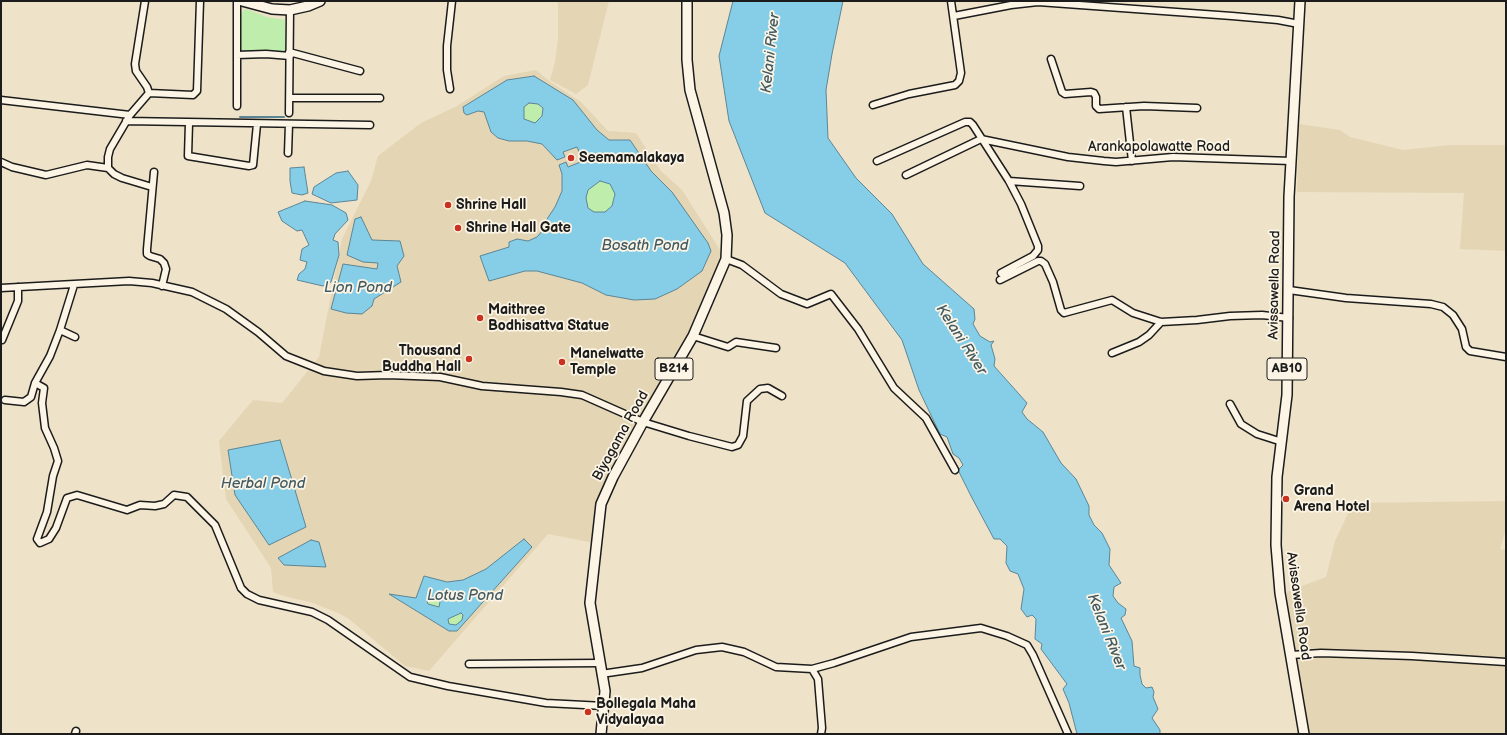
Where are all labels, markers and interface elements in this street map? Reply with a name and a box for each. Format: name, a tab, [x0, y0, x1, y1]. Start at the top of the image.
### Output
water label: Kelani River	[758, 12, 784, 94]
street label: Arankapolawatte Road	[1088, 139, 1230, 155]
place label: Seemamalakaya	[579, 150, 684, 166]
marker: Seemamalakaya	[566, 153, 576, 163]
place label: Shrine Hall	[456, 197, 526, 213]
marker: Shrine Hall	[443, 200, 453, 210]
place label: Shrine Hall Gate	[466, 220, 571, 236]
marker: Shrine Hall Gate	[453, 223, 463, 233]
street label: Avissawella Road	[1266, 230, 1284, 340]
water label: Bosath Pond	[602, 237, 688, 255]
water label: Lion Pond	[324, 279, 392, 297]
water label: Kelani River	[931, 301, 991, 379]
place label: Maithree Bodhisattva Statue	[488, 302, 609, 334]
marker: Maithree Bodhisattva Statue	[475, 313, 485, 323]
place label: Thousand Buddha Hall	[382, 343, 461, 376]
place label: Manelwatte Temple	[570, 346, 644, 378]
marker: Thousand Buddha Hall	[464, 354, 474, 364]
marker: Manelwatte Temple	[557, 357, 567, 367]
road number: B214	[655, 358, 693, 380]
road number: AB10	[1267, 358, 1307, 380]
street label: Biyagama Road	[589, 388, 653, 484]
water label: Herbal Pond	[221, 475, 305, 493]
place label: Grand Arena Hotel	[1294, 483, 1370, 516]
marker: Grand Arena Hotel	[1281, 494, 1291, 504]
street label: Avissawella Road	[1282, 551, 1314, 661]
water label: Lotus Pond	[427, 587, 503, 605]
water label: Kelani River	[1083, 591, 1129, 673]
place label: Bollegala Maha Vidyalayaa	[596, 696, 696, 728]
marker: Bollegala Maha Vidyalayaa	[583, 707, 593, 717]

